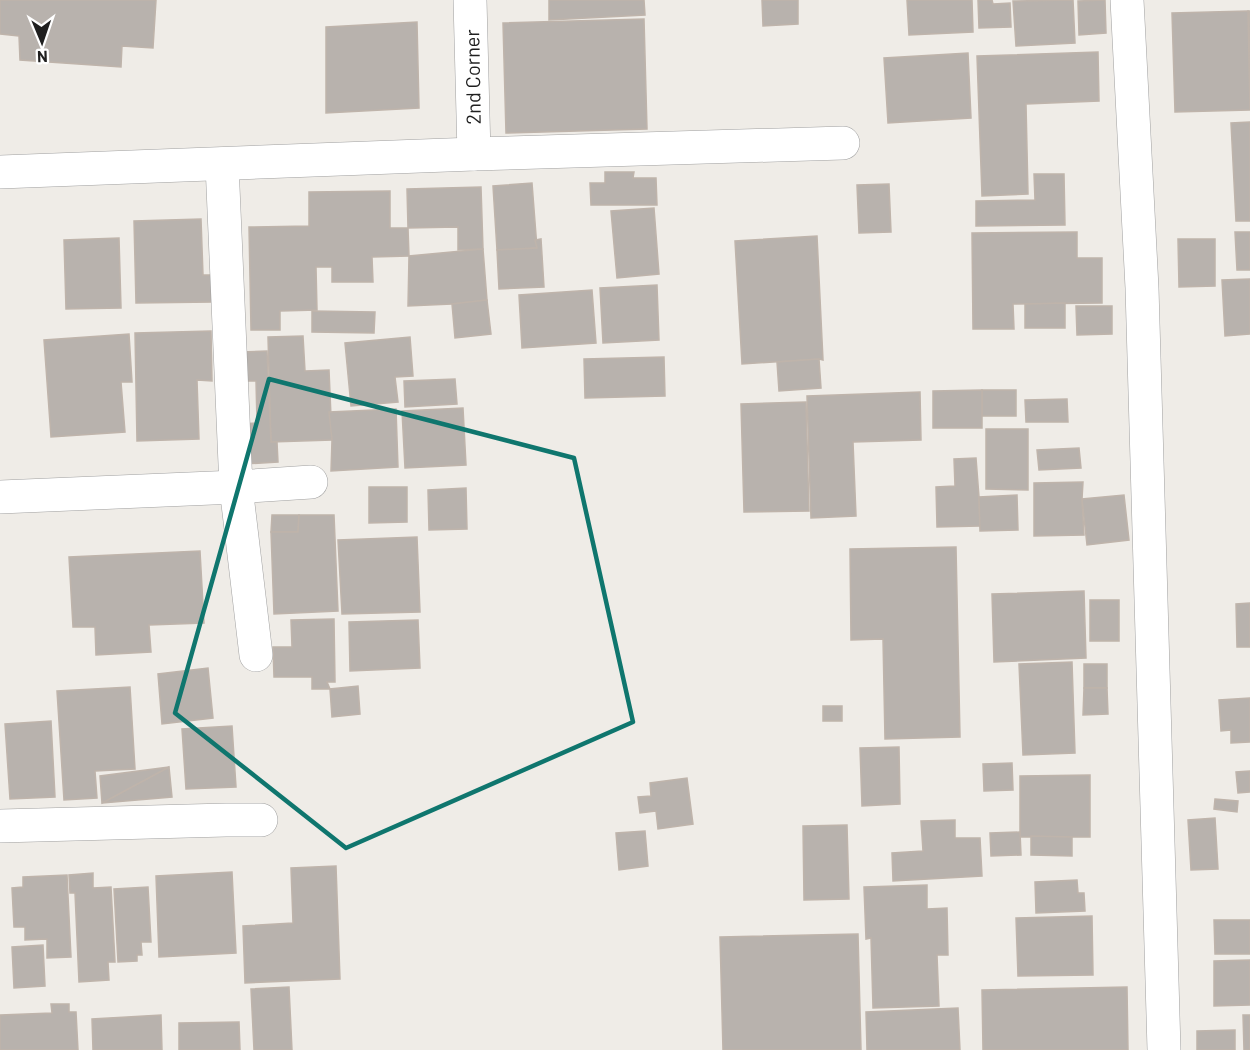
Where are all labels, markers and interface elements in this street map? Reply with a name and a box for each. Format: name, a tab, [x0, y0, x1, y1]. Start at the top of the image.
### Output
north arrow	[12, 12, 72, 72]
street label: 2nd Corner	[459, 29, 485, 125]
text: N	[37, 48, 48, 67]

